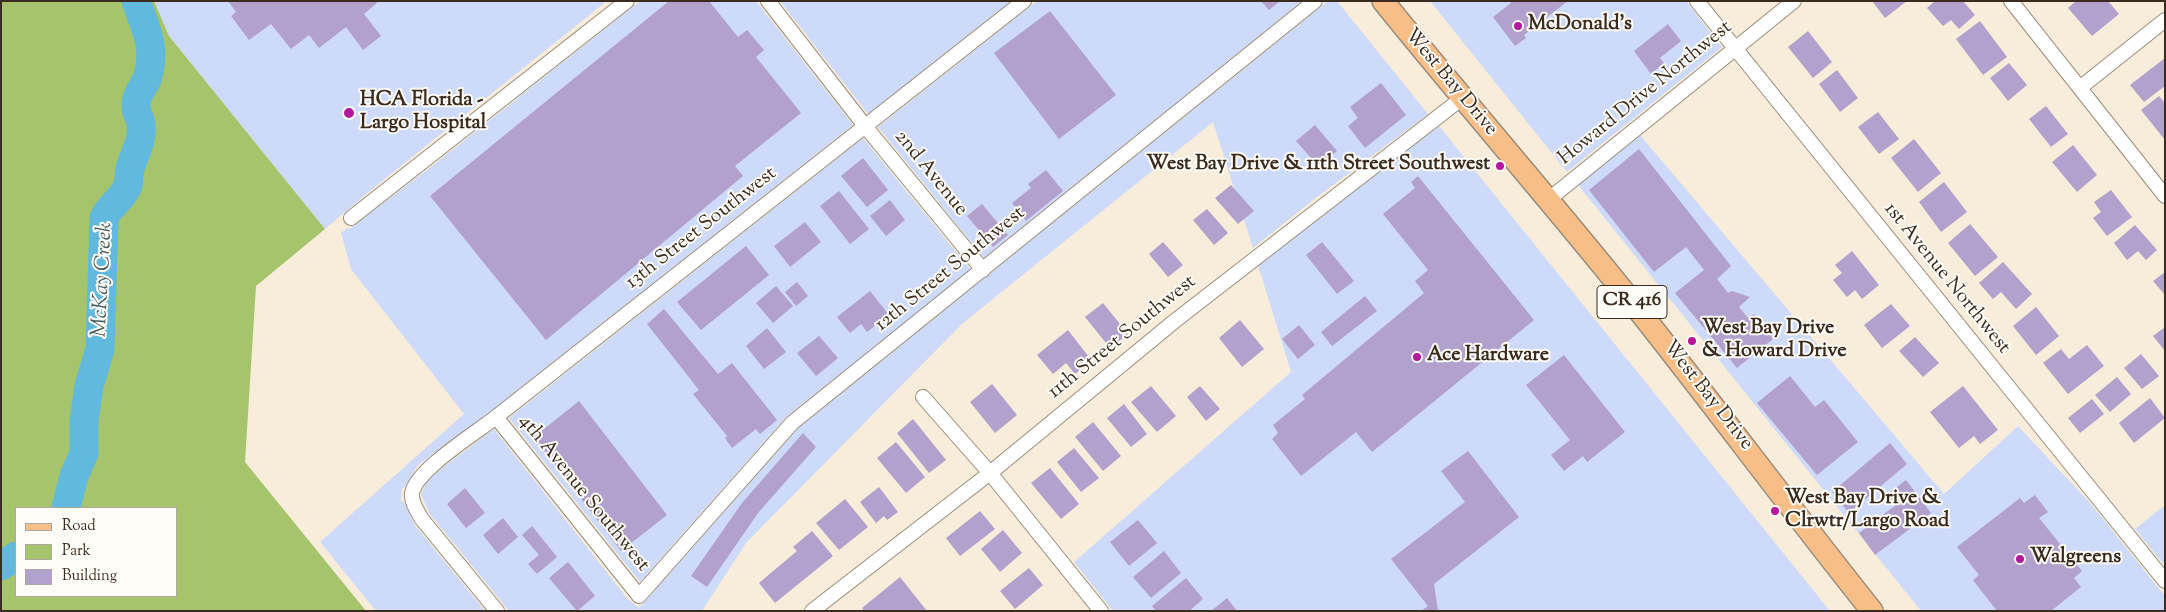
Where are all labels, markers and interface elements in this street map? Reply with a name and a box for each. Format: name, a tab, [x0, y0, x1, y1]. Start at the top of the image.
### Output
place label: McDonald's	[1528, 14, 1632, 38]
street label: Howard Drive Northwest	[1554, 17, 1738, 171]
marker: McDonald's	[1512, 20, 1524, 32]
street label: West Bay Drive	[1398, 25, 1502, 141]
place label: HCA Florida - Largo Hospital	[360, 90, 486, 137]
marker: HCA Florida - Largo Hospital	[342, 106, 356, 120]
street label: 2nd Avenue	[888, 126, 972, 222]
place label: West Bay Drive & 11th Street Southwest	[1147, 154, 1490, 178]
marker: West Bay Drive & 11th Street Southwest	[1494, 160, 1506, 172]
street label: 13th Street Southwest	[622, 163, 782, 295]
street label: 1st Avenue Northwest	[1878, 198, 2014, 360]
street label: 12th Street Southwest	[871, 202, 1031, 338]
water label: McKay Creek	[88, 222, 120, 338]
street label: 11th Street Southwest	[1044, 271, 1202, 405]
road number: CR 416	[1597, 286, 1667, 318]
place label: West Bay Drive & Howard Drive	[1702, 318, 1846, 365]
marker: West Bay Drive & Howard Drive	[1686, 335, 1698, 347]
street label: West Bay Drive	[1657, 336, 1757, 456]
place label: Ace Hardware	[1427, 345, 1549, 369]
marker: Ace Hardware	[1411, 351, 1423, 363]
street label: 4th Avenue Southwest	[512, 411, 654, 577]
place label: West Bay Drive & Clrwtr/Largo Road	[1785, 488, 1949, 535]
marker: West Bay Drive & Clrwtr/Largo Road	[1769, 505, 1781, 517]
legend	[15, 507, 178, 597]
text: Road	[62, 516, 96, 537]
text: Park	[62, 541, 91, 562]
place label: Walgreens	[2030, 547, 2121, 571]
marker: Walgreens	[2014, 553, 2026, 565]
text: Building	[62, 566, 117, 587]

